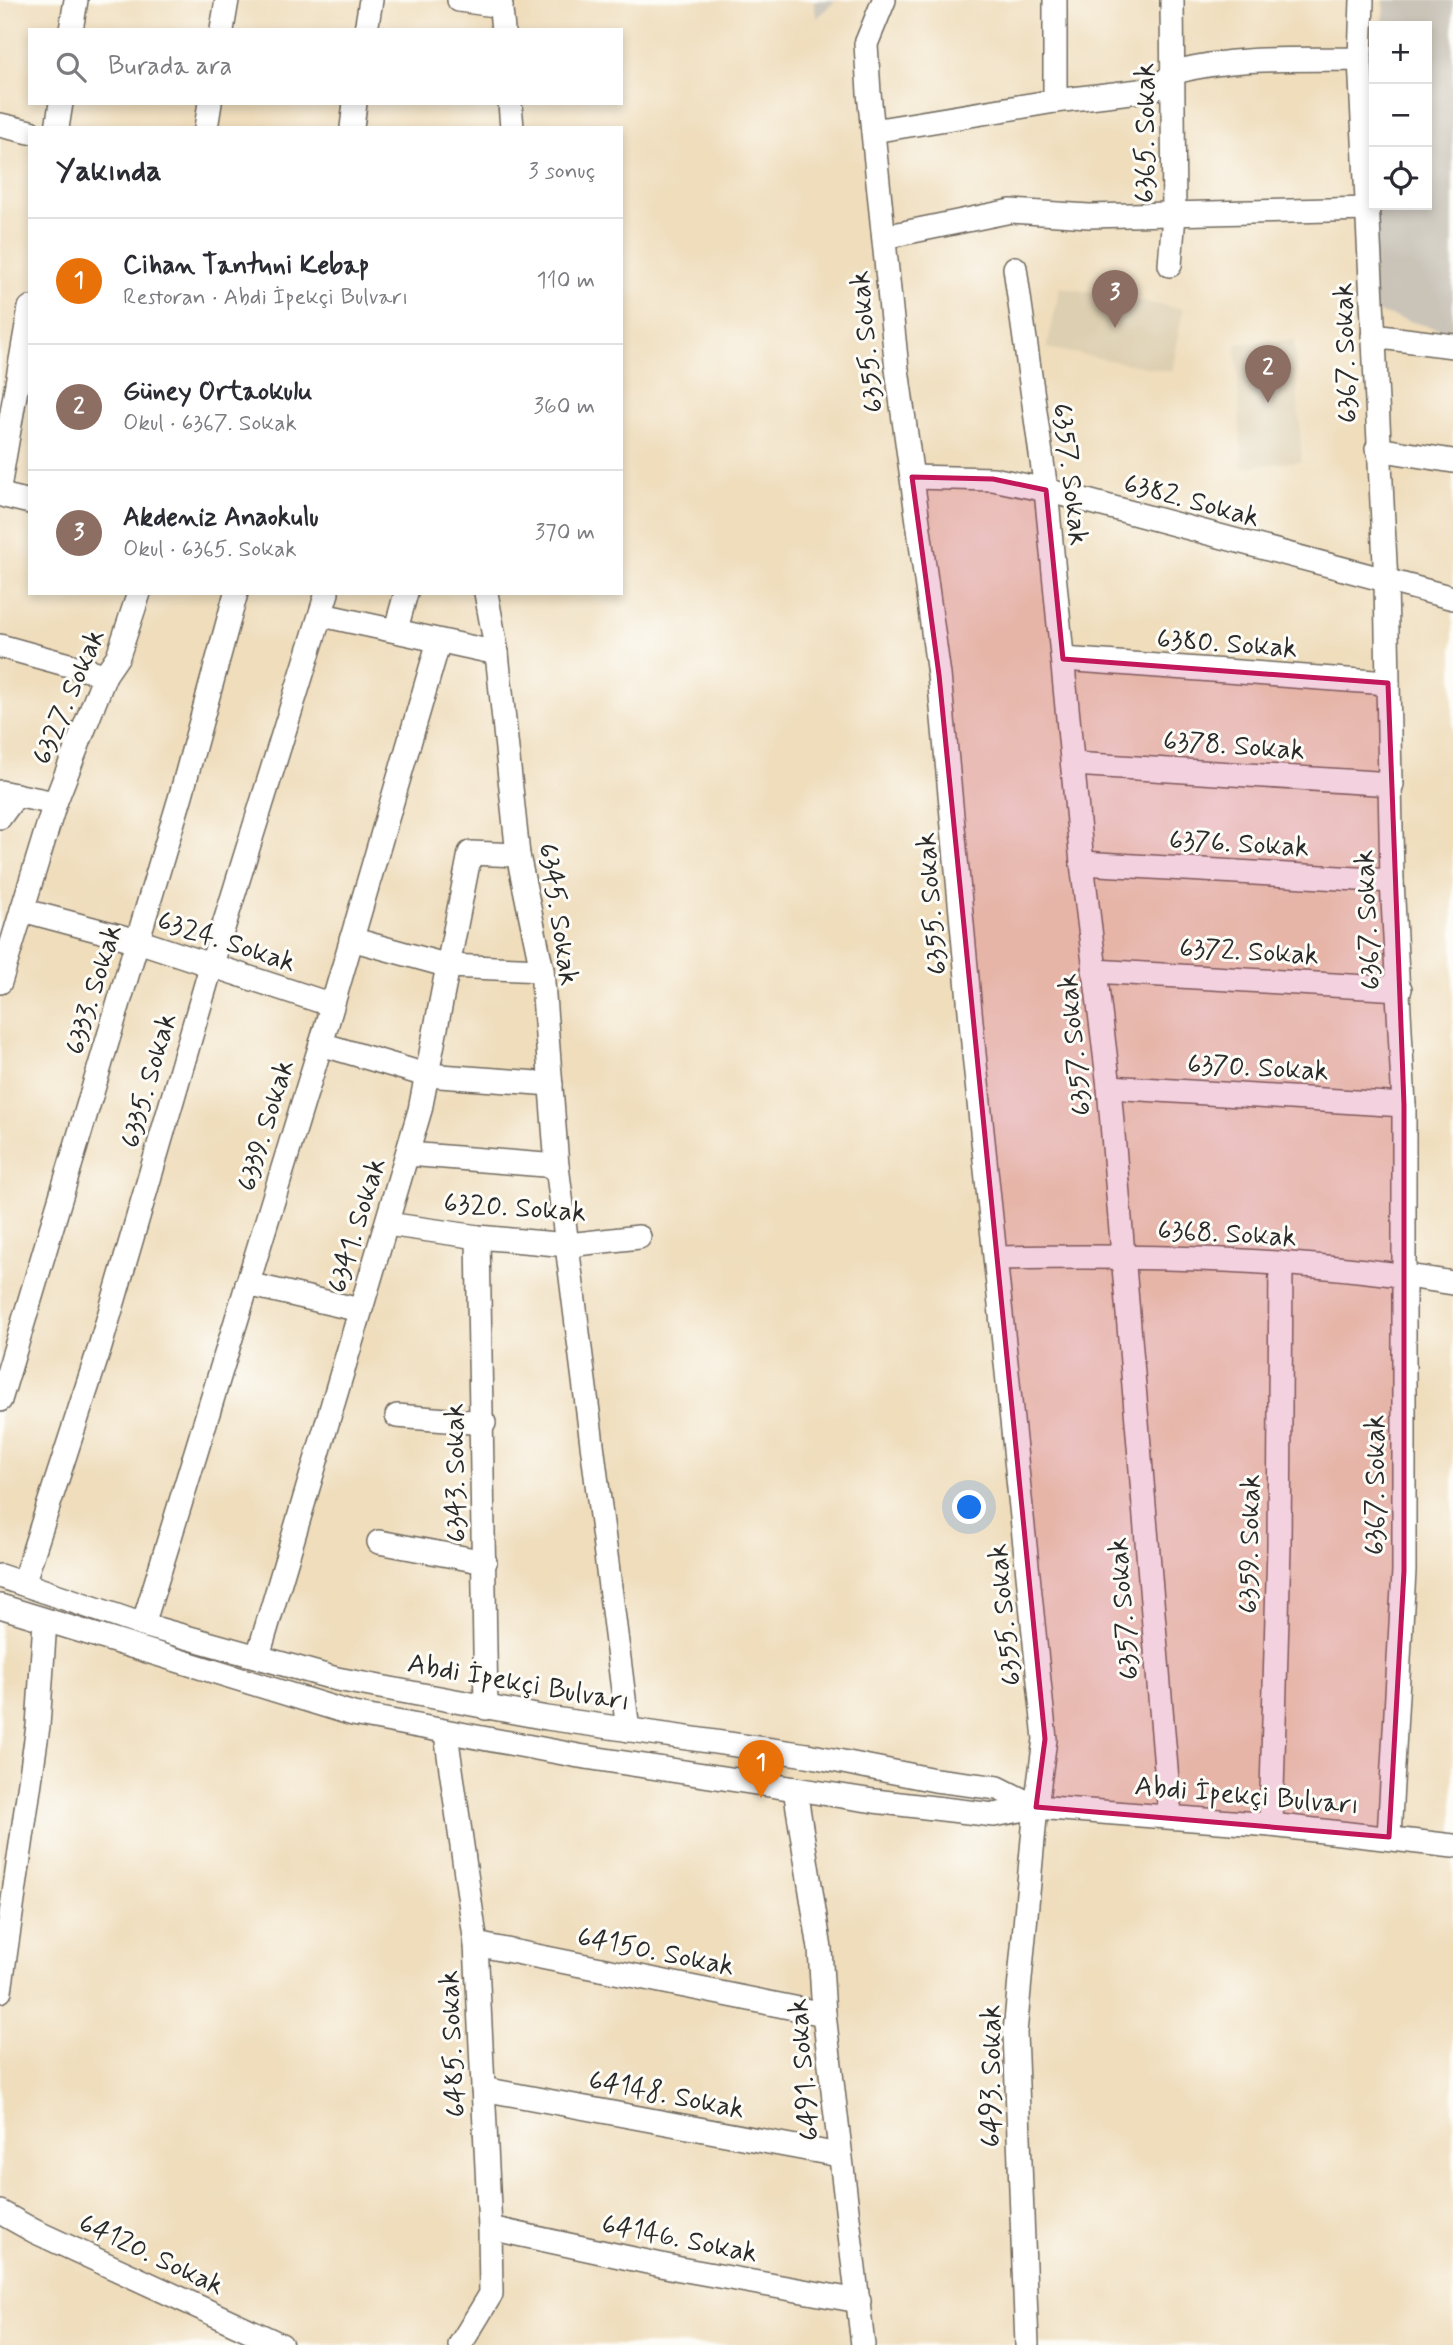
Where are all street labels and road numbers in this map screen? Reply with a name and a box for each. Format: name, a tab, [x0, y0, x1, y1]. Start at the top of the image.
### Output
street label: 6365. Sokak	[1128, 63, 1165, 203]
street label: 6355. Sokak	[842, 269, 893, 415]
street label: 6367. Sokak	[1326, 282, 1367, 424]
street label: 6357. Sokak	[1042, 401, 1097, 548]
street label: 6382. Sokak	[1119, 466, 1263, 537]
street label: 6380. Sokak	[1155, 621, 1299, 668]
street label: 6327. Sokak	[24, 623, 115, 771]
street label: 6378. Sokak	[1162, 723, 1306, 770]
street label: 6376. Sokak	[1168, 822, 1310, 867]
street label: 6355. Sokak	[908, 831, 957, 977]
street label: 6345. Sokak	[528, 841, 587, 988]
street label: 6367. Sokak	[1346, 849, 1391, 991]
street label: 6324. Sokak	[152, 903, 300, 982]
street label: 6333. Sokak	[57, 920, 132, 1059]
street label: 6372. Sokak	[1178, 930, 1320, 975]
street label: 6357. Sokak	[1050, 972, 1101, 1118]
street label: 6335. Sokak	[113, 1009, 186, 1152]
street label: 6370. Sokak	[1186, 1046, 1330, 1091]
street label: 6339. Sokak	[229, 1055, 304, 1196]
street label: 6341. Sokak	[319, 1154, 395, 1298]
street label: 6320. Sokak	[442, 1185, 587, 1232]
street label: 6368. Sokak	[1156, 1212, 1298, 1257]
street label: 6343. Sokak	[437, 1403, 476, 1543]
street label: 6367. Sokak	[1358, 1415, 1395, 1555]
street label: 6359. Sokak	[1231, 1474, 1270, 1614]
street label: 6357. Sokak	[1100, 1536, 1149, 1682]
street label: 6355. Sokak	[980, 1542, 1031, 1688]
street label: Abdi İpekçi Bulvarı	[405, 1646, 633, 1721]
street label: Abdi İpekçi Bulvarı	[1133, 1768, 1360, 1825]
street label: 64150. Sokak	[574, 1919, 737, 1986]
street label: 6485. Sokak	[431, 1969, 476, 2118]
street label: 6491. Sokak	[780, 1997, 829, 2143]
street label: 6493. Sokak	[974, 2004, 1011, 2147]
street label: 64148. Sokak	[585, 2062, 748, 2129]
street label: 64120. Sokak	[72, 2205, 230, 2305]
street label: 64146. Sokak	[598, 2206, 761, 2273]

